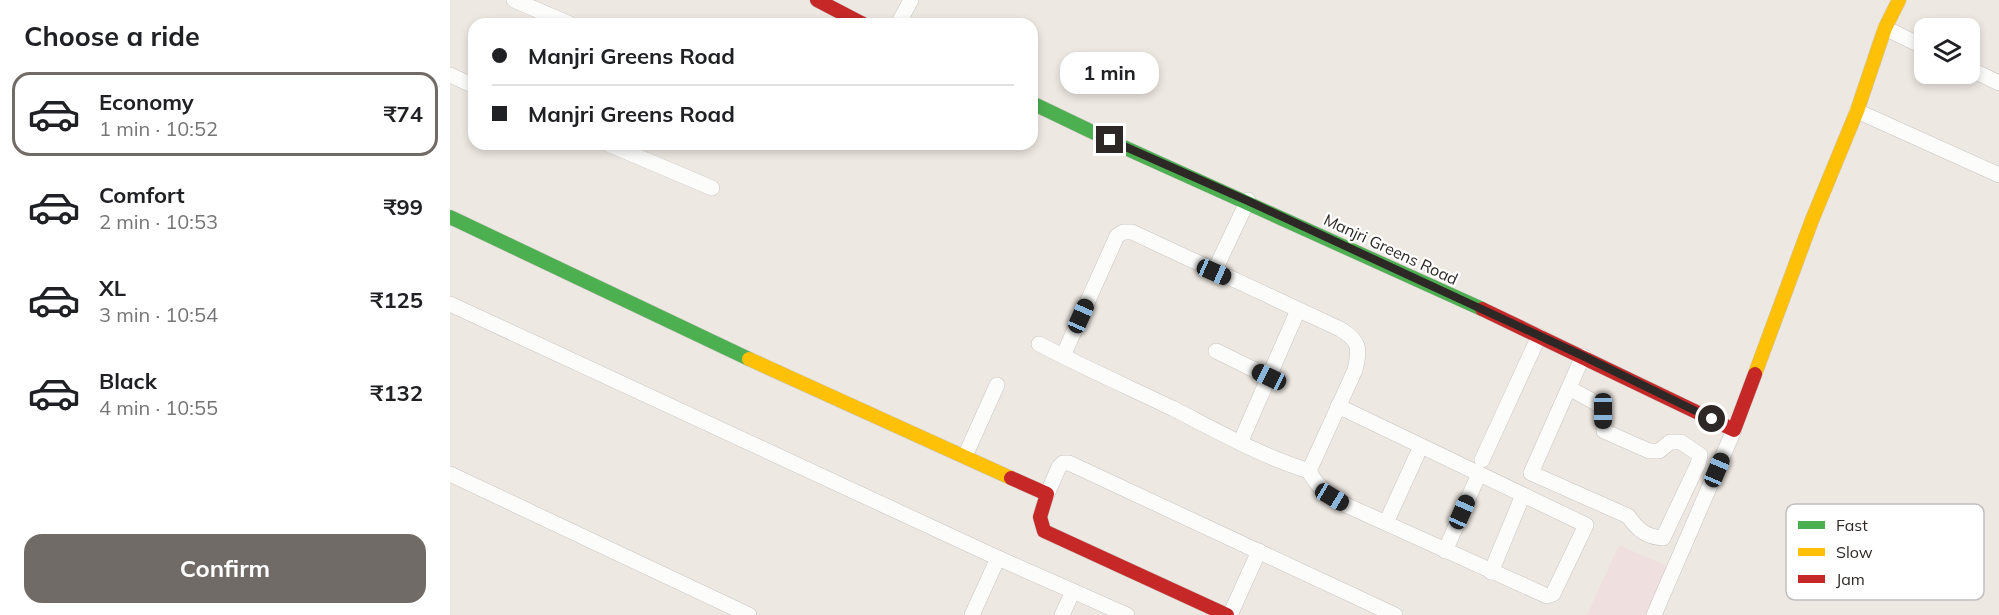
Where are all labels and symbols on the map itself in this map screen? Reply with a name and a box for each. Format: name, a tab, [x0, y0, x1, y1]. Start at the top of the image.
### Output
callout: 1 min	[1060, 53, 1160, 95]
route end	[1096, 126, 1123, 153]
street label: Manjri Greens Road	[1321, 209, 1461, 289]
car	[1194, 256, 1234, 288]
car	[1065, 296, 1097, 336]
car	[1249, 361, 1289, 393]
car	[1594, 393, 1612, 429]
route start	[1698, 405, 1725, 432]
car	[1702, 450, 1732, 490]
car	[1312, 480, 1352, 514]
car	[1446, 492, 1478, 532]
legend	[1786, 504, 1984, 600]
text: Fast	[1836, 515, 1868, 535]
text: Slow	[1836, 542, 1873, 562]
text: Jam	[1836, 569, 1865, 589]

